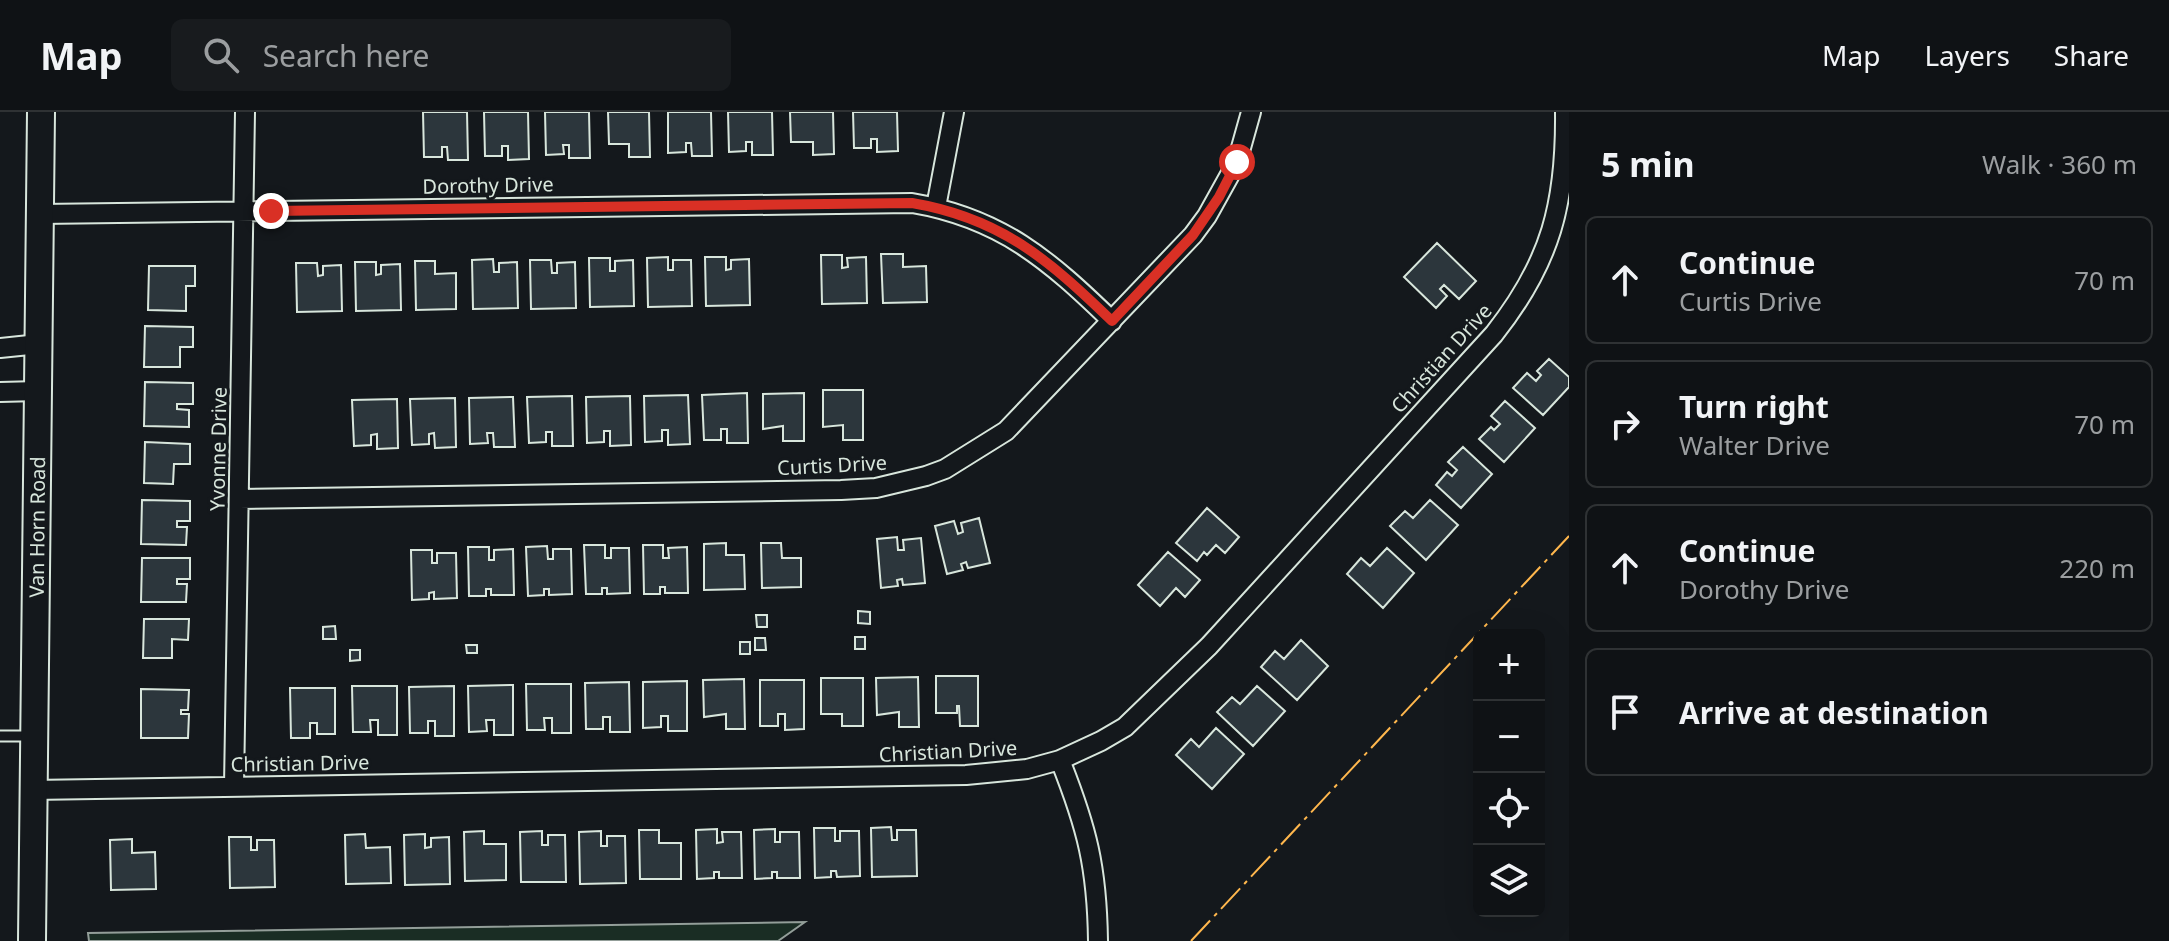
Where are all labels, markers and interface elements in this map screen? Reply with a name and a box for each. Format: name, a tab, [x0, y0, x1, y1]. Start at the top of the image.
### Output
search box	[171, 19, 731, 91]
text: Map	[40, 29, 123, 81]
icon: search	[199, 33, 243, 77]
text: Search here	[263, 35, 430, 76]
text: Map	[1822, 36, 1880, 74]
text: Layers	[1924, 36, 2010, 74]
text: Share	[2054, 36, 2129, 74]
text: 5 min	[1601, 141, 1695, 187]
route start	[1219, 144, 1255, 180]
text: Walk · 360 m	[1982, 146, 2137, 182]
street label: Dorothy Drive	[422, 170, 554, 200]
route end	[253, 193, 289, 229]
text: Continue	[1679, 242, 1815, 283]
icon: ahead	[1603, 258, 1647, 302]
text: 70 m	[2074, 262, 2135, 298]
text: Curtis Drive	[1679, 283, 1822, 319]
street label: Christian Drive	[1385, 297, 1497, 419]
text: Turn right	[1679, 386, 1829, 427]
street label: Yvonne Drive	[203, 387, 233, 511]
icon: right	[1603, 402, 1647, 446]
text: 70 m	[2074, 406, 2135, 442]
text: Walter Drive	[1679, 427, 1830, 463]
street label: Curtis Drive	[776, 449, 888, 481]
street label: Van Horn Road	[22, 456, 51, 598]
text: Continue	[1679, 530, 1815, 571]
icon: ahead	[1603, 546, 1647, 590]
text: 220 m	[2059, 550, 2135, 586]
text: Dorothy Drive	[1679, 571, 1849, 607]
map controls	[1473, 629, 1545, 917]
button: +	[1473, 629, 1545, 701]
icon: arrive	[1603, 690, 1647, 734]
text: Arrive at destination	[1679, 692, 1989, 733]
button: −	[1473, 701, 1545, 773]
street label: Christian Drive	[878, 734, 1018, 768]
street label: Christian Drive	[230, 748, 370, 778]
button: locate	[1473, 773, 1545, 845]
button: layers	[1473, 845, 1545, 917]

